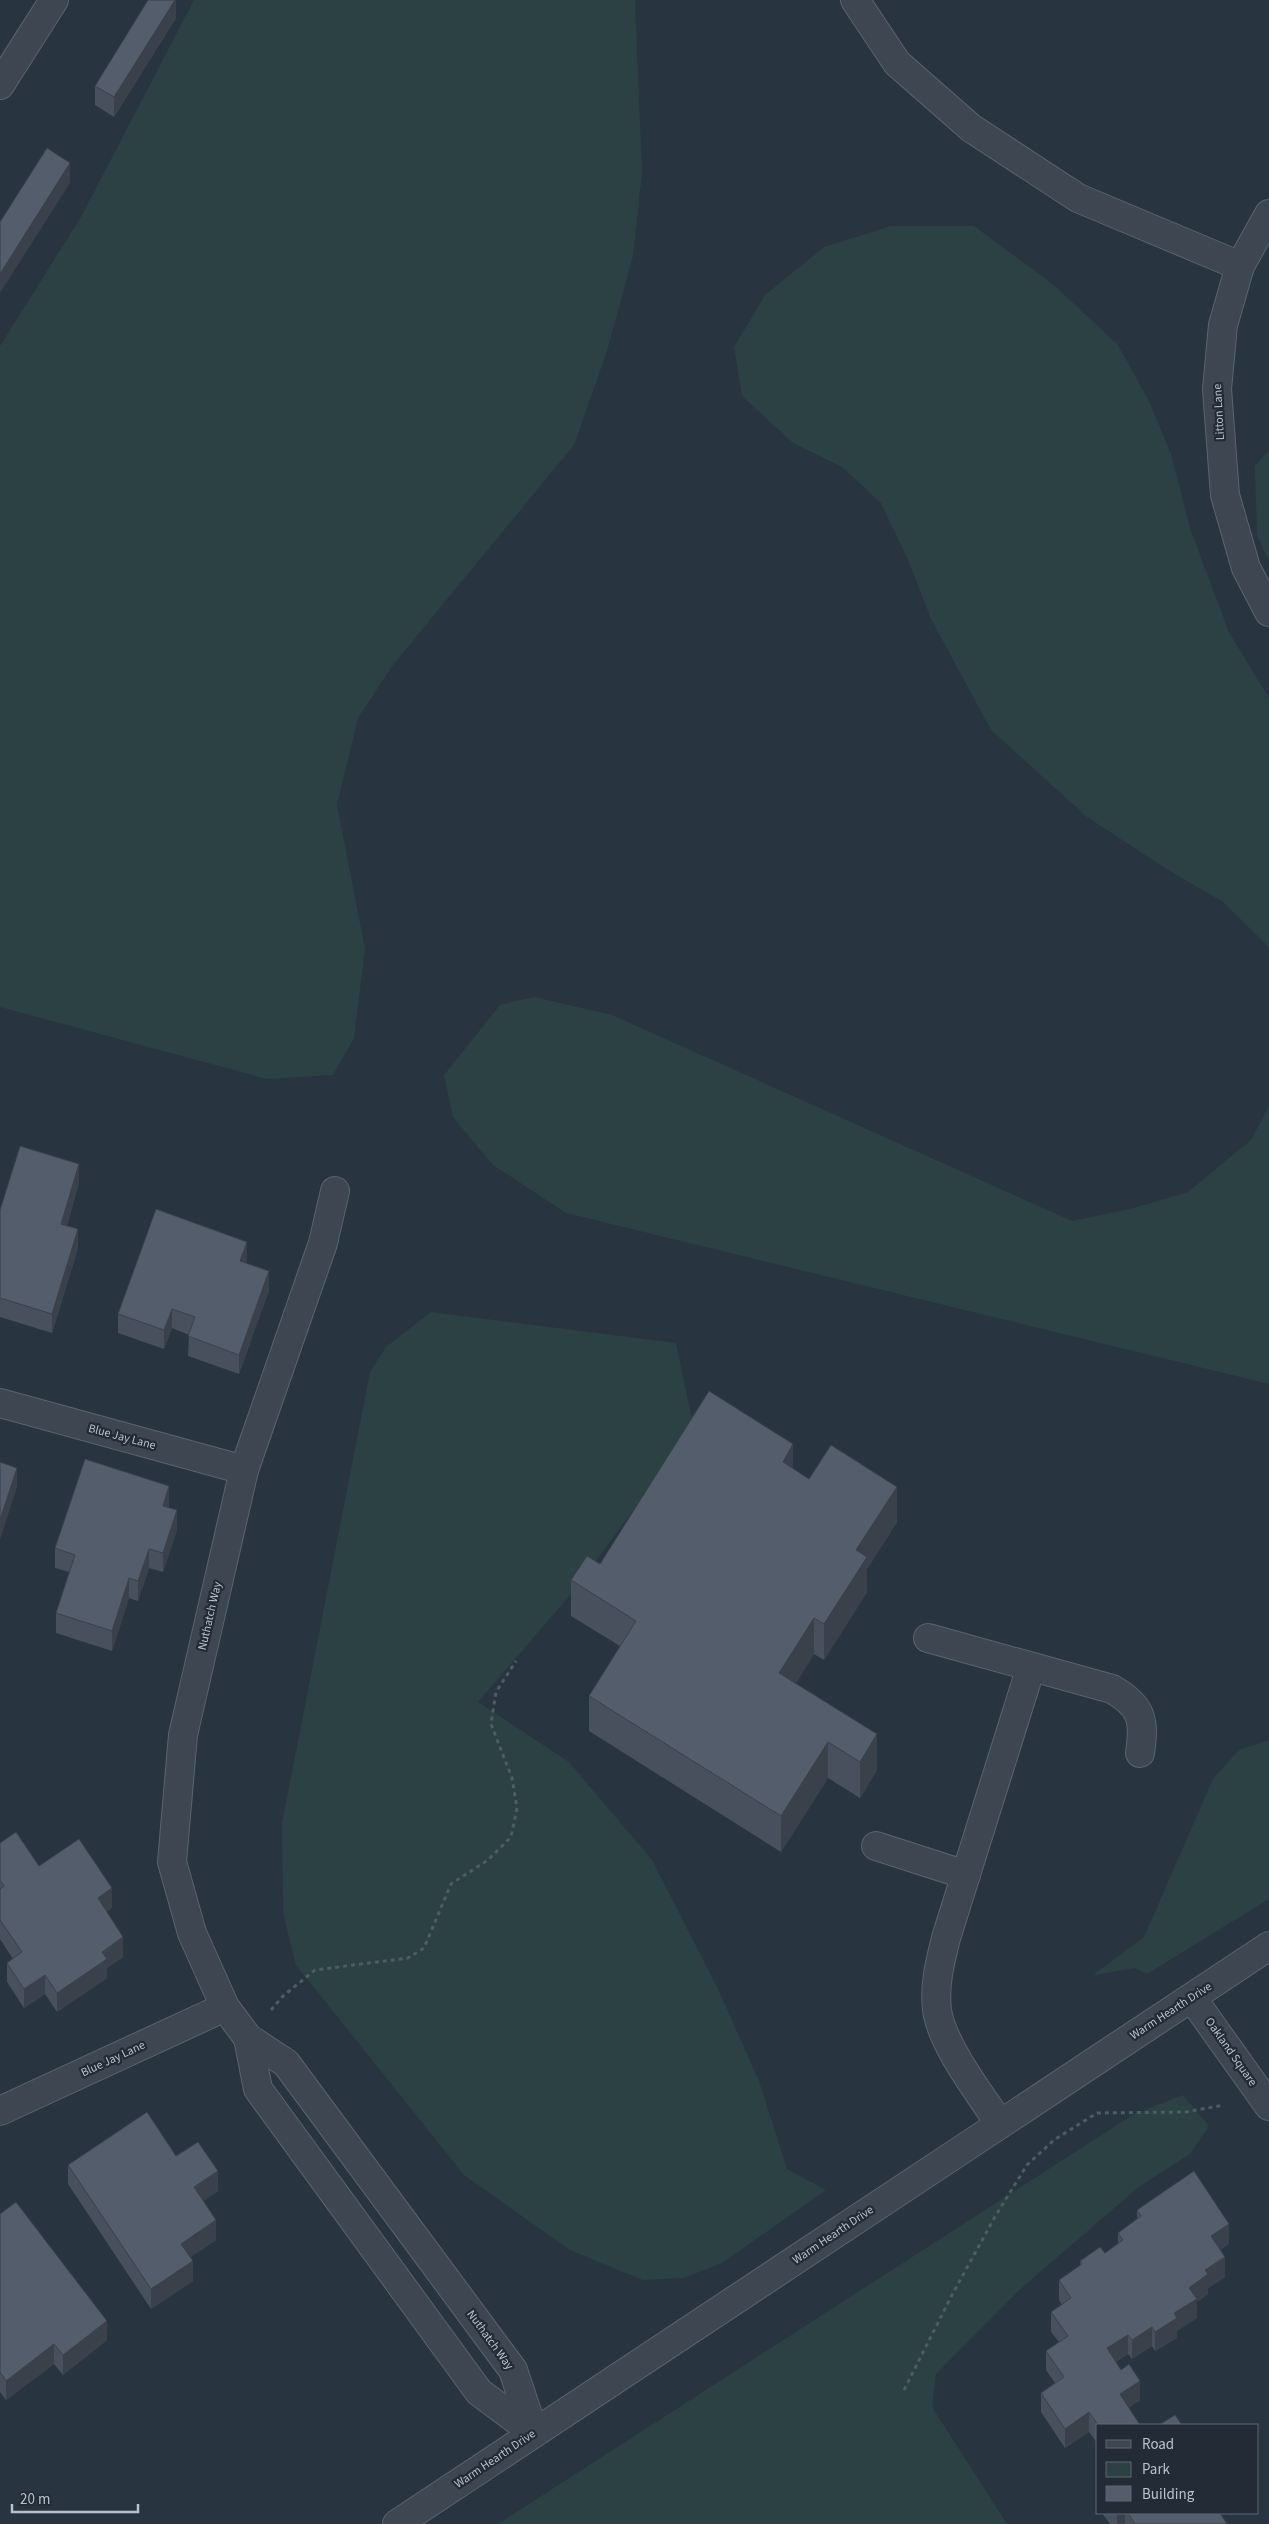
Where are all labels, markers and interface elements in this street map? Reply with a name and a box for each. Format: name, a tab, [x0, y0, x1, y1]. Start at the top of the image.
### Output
street label: Litton Lane	[1209, 383, 1229, 441]
street label: Blue Jay Lane	[86, 1420, 158, 1454]
street label: Nuthatch Way	[194, 1580, 226, 1652]
street label: Warm Hearth Drive	[1127, 1978, 1215, 2044]
street label: Oakland Square	[1201, 2014, 1261, 2090]
street label: Blue Jay Lane	[78, 2037, 148, 2081]
street label: Warm Hearth Drive	[789, 2201, 877, 2269]
street label: Nuthatch Way	[463, 2307, 518, 2374]
legend	[1096, 2424, 1259, 2514]
street label: Warm Hearth Drive	[451, 2425, 539, 2493]
text: Road	[1142, 2434, 1174, 2455]
text: Park	[1142, 2459, 1171, 2480]
scale bar	[12, 2482, 139, 2514]
text: Building	[1142, 2484, 1195, 2505]
text: 20 m	[20, 2489, 50, 2510]

